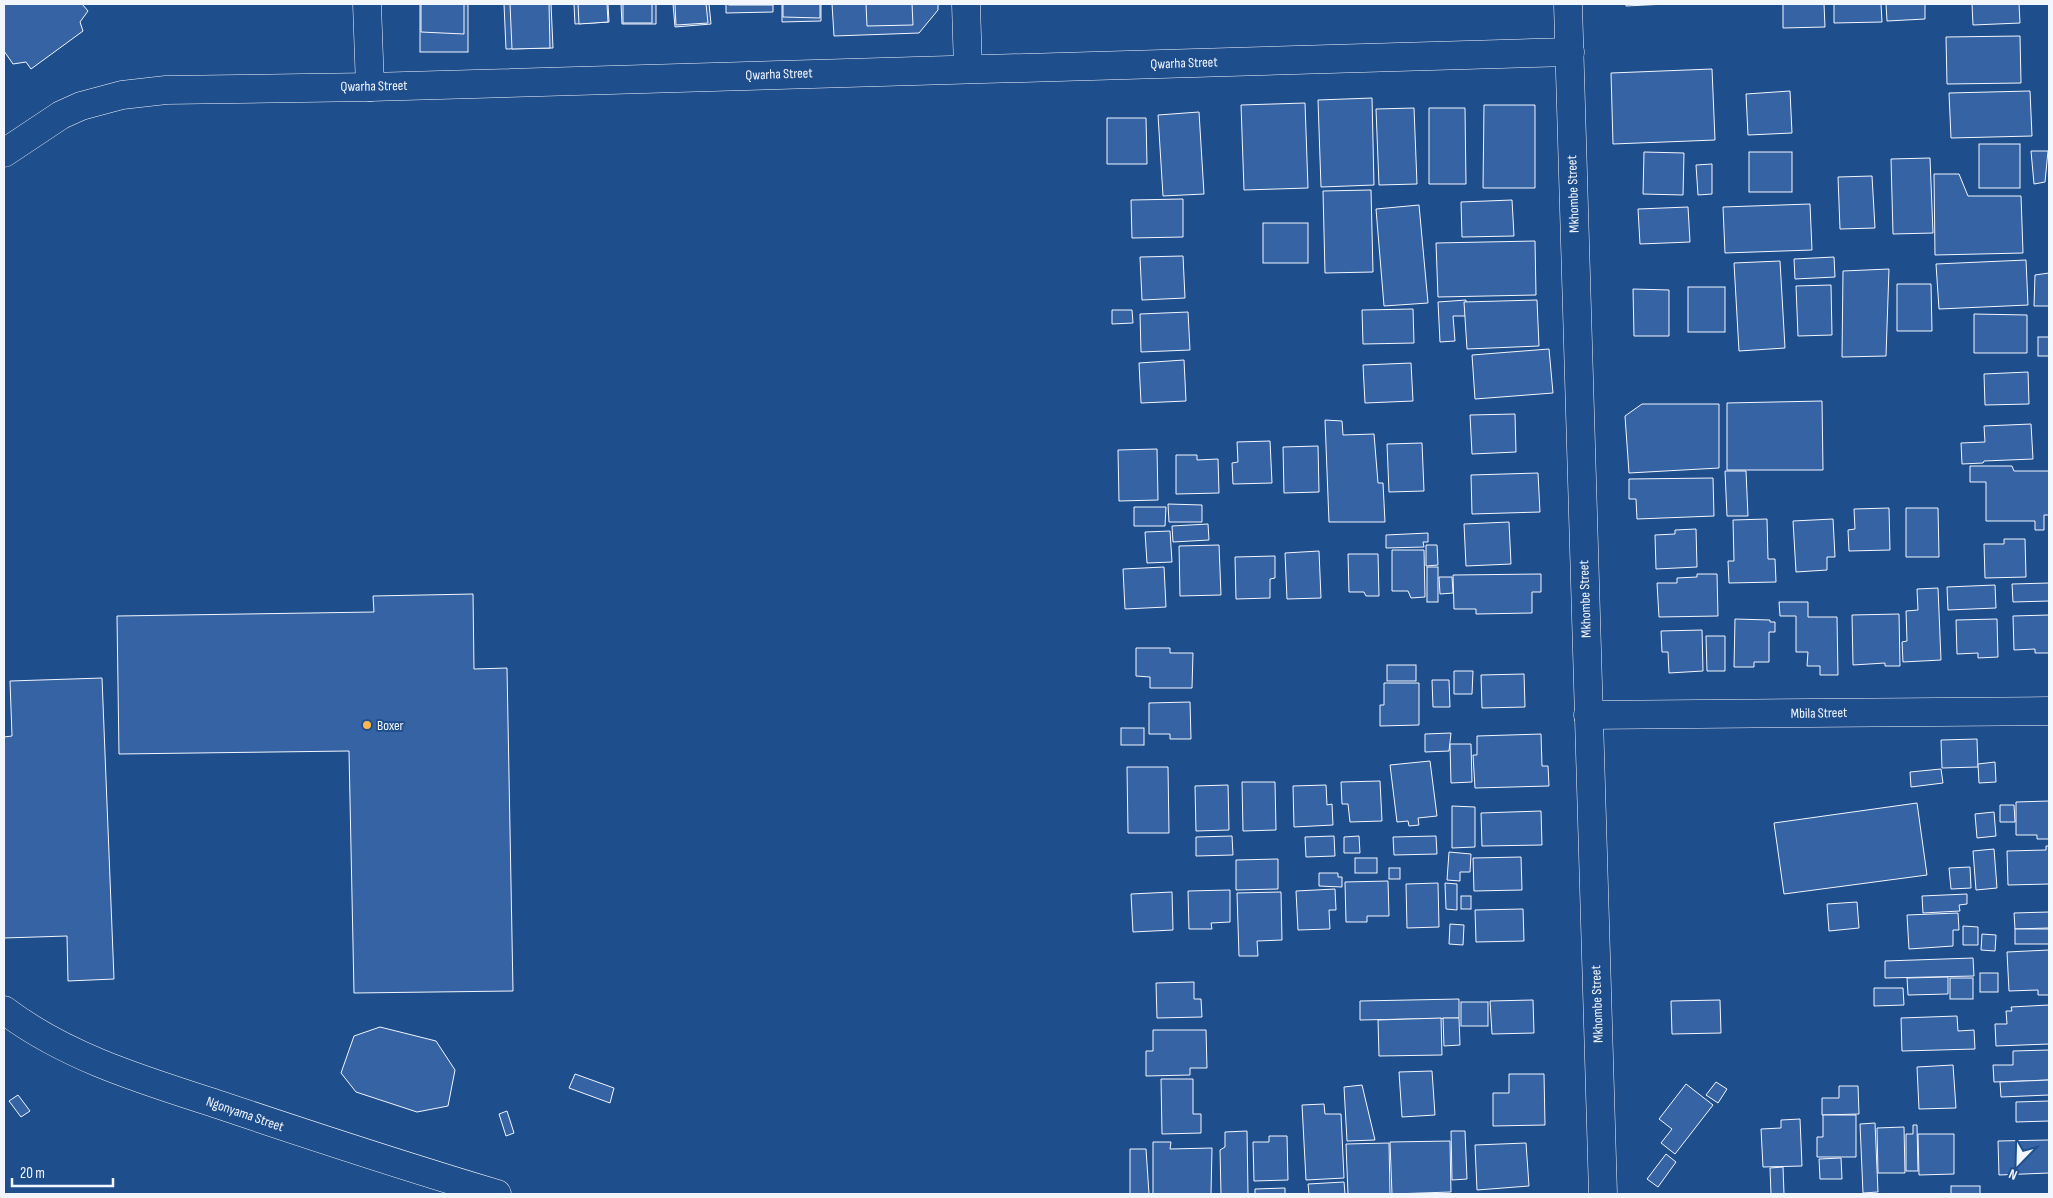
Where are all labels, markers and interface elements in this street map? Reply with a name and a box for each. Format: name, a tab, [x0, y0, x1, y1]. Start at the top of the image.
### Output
street label: Qwarha Street	[1150, 53, 1218, 73]
street label: Qwarha Street	[745, 64, 813, 84]
street label: Qwarha Street	[340, 77, 408, 95]
street label: Mkhombe Street	[1563, 155, 1583, 233]
street label: Mkhombe Street	[1575, 560, 1595, 638]
street label: Mbila Street	[1791, 704, 1847, 722]
place label: Boxer	[377, 717, 404, 734]
marker: Boxer	[361, 719, 373, 731]
street label: Mkhombe Street	[1587, 965, 1607, 1043]
street label: Ngonyama Street	[204, 1093, 286, 1135]
north arrow	[1993, 1138, 2043, 1188]
scale bar	[12, 1156, 114, 1188]
text: 20 m	[20, 1164, 45, 1183]
text: N	[2006, 1165, 2020, 1184]

